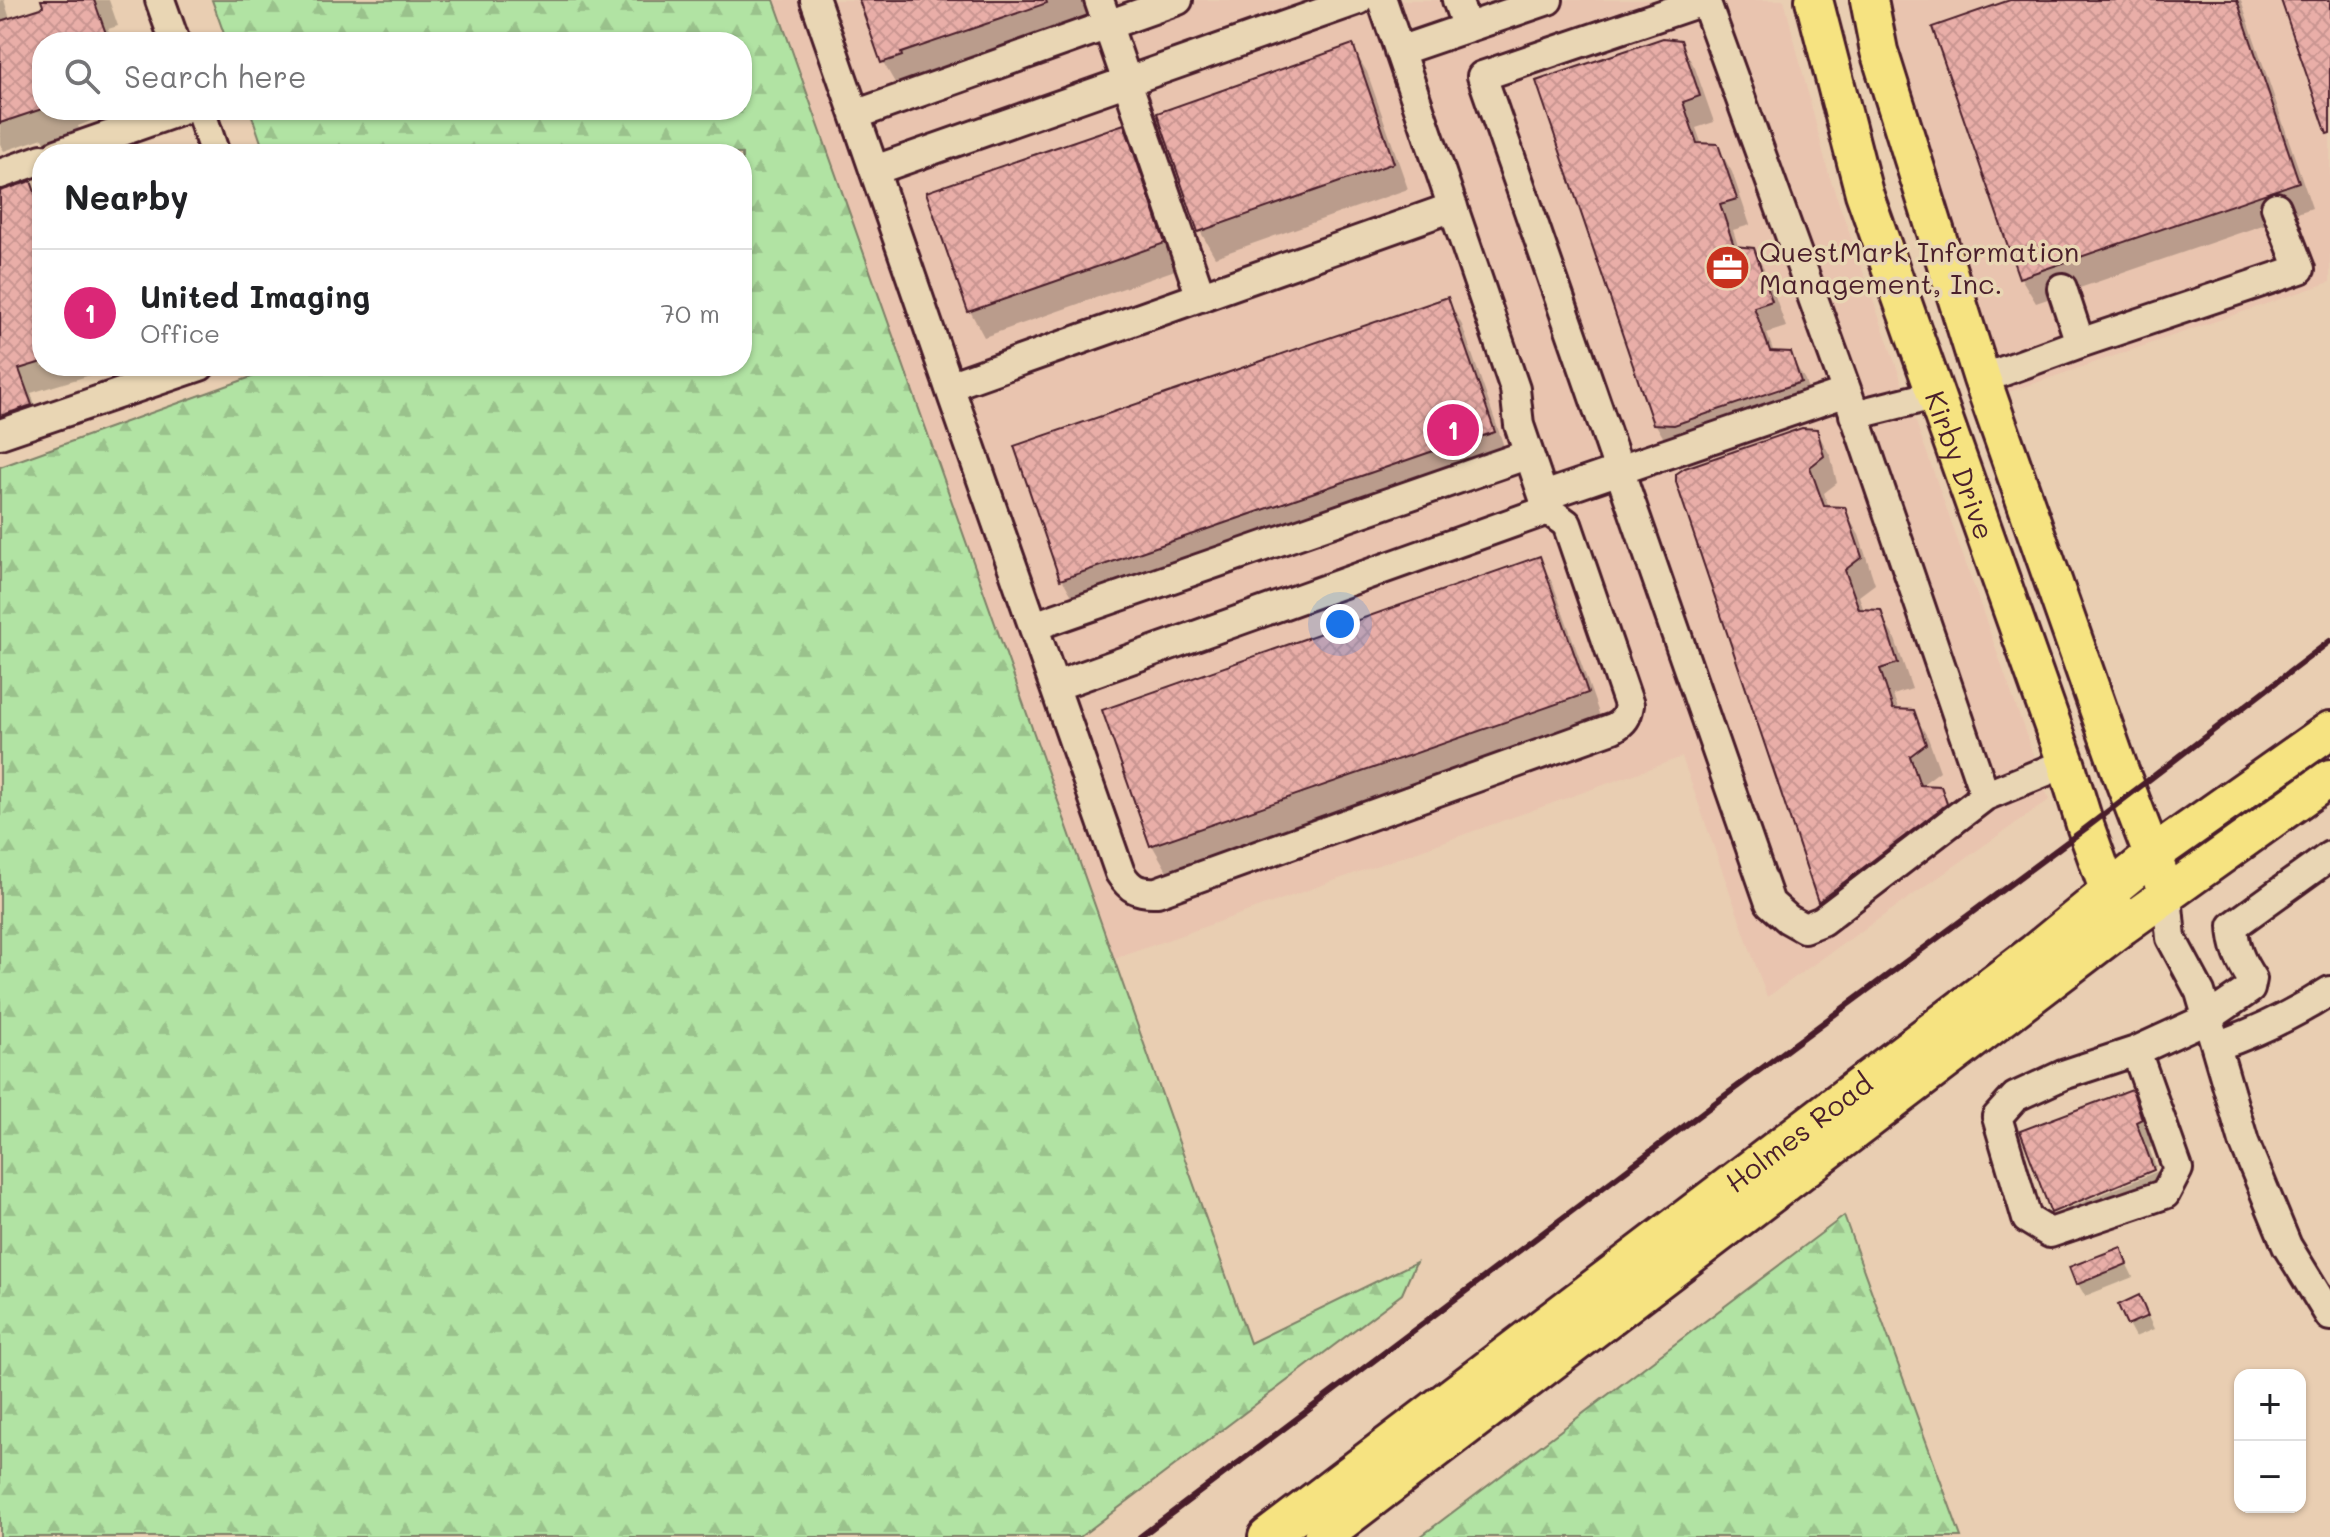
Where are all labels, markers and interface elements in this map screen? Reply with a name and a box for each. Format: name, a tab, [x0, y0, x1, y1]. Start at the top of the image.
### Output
search box	[32, 32, 752, 120]
icon: search	[60, 54, 104, 98]
text: Search here	[124, 56, 307, 96]
text: Nearby	[64, 174, 189, 219]
place label: QuestMark Information Management, Inc.	[1759, 233, 2079, 301]
office icon: QuestMark Information Management, Inc.	[1704, 243, 1752, 291]
text: United Imaging	[140, 276, 370, 316]
text: 1	[84, 296, 96, 330]
text: 70 m	[660, 296, 720, 330]
text: Office	[140, 316, 220, 350]
street label: Kirby Drive	[1918, 386, 2003, 544]
pin: 1	[1427, 400, 1479, 460]
your location	[1320, 604, 1360, 644]
street label: Holmes Road	[1718, 1065, 1879, 1200]
map controls	[2234, 1369, 2306, 1513]
button: +	[2234, 1369, 2306, 1441]
button: −	[2234, 1441, 2306, 1513]

